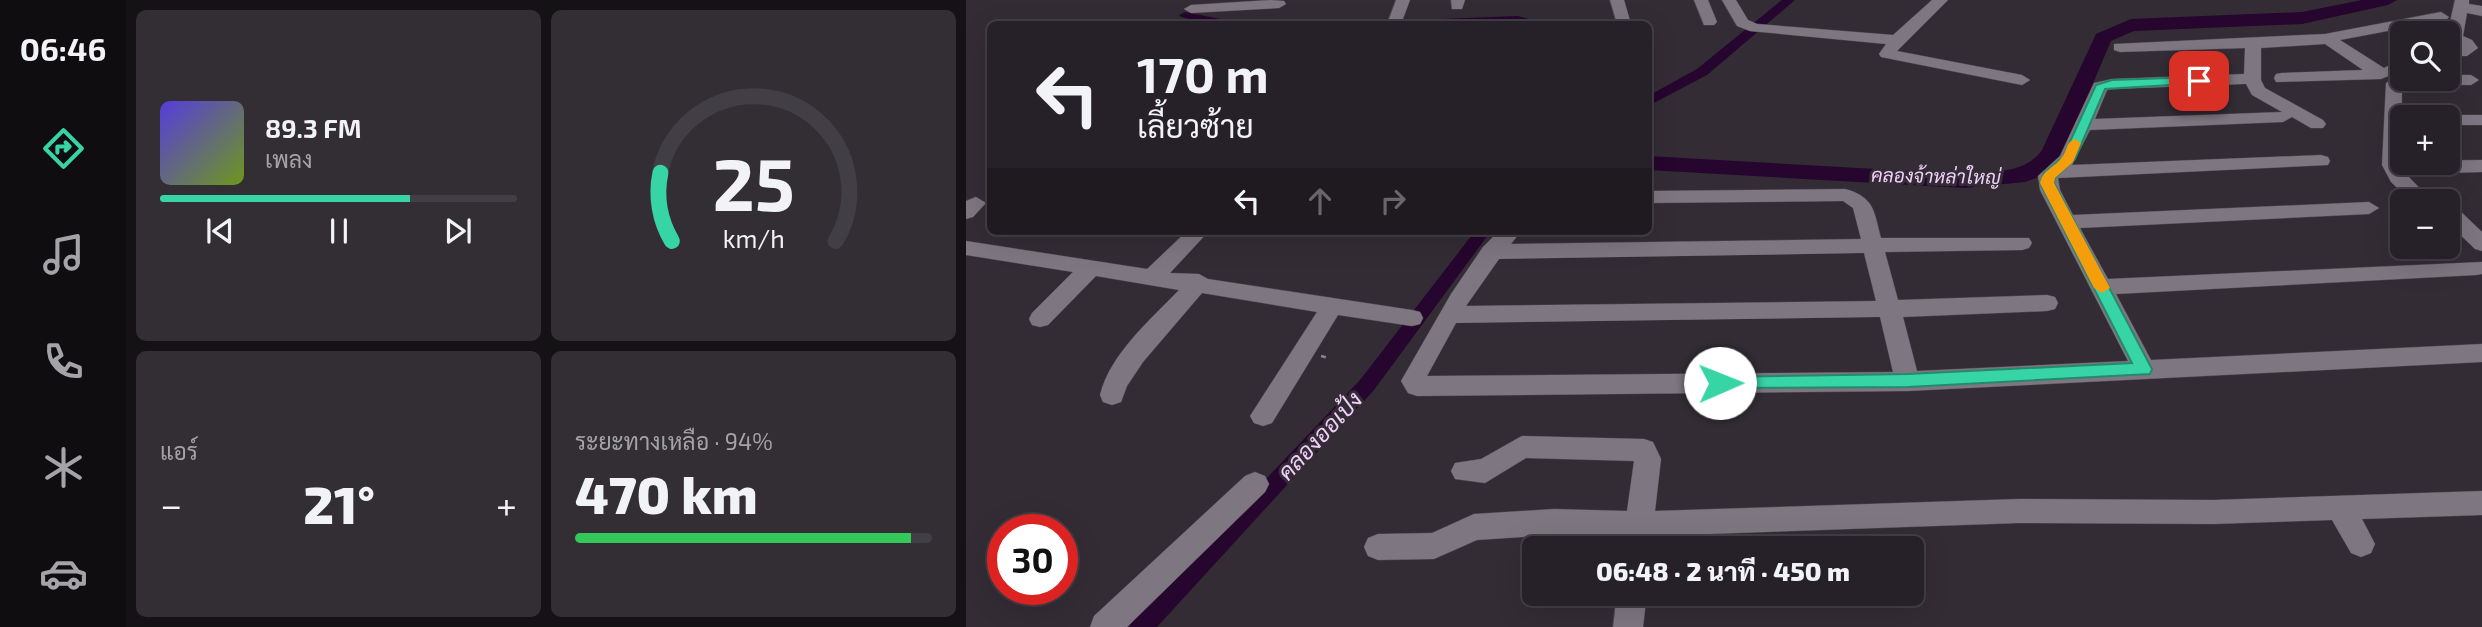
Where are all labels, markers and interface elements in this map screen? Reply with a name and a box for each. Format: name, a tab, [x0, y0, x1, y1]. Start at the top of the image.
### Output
map controls	[2390, 21, 2460, 259]
button: search	[2390, 21, 2460, 91]
text: 06:46	[20, 29, 106, 67]
text: 170 m	[1137, 44, 1269, 103]
icon: left	[1022, 49, 1113, 140]
pin	[2169, 51, 2229, 111]
icon: arrive	[2180, 62, 2218, 100]
button: +	[2390, 105, 2460, 175]
text: เลี้ยวซ้าย	[1137, 106, 1254, 144]
text: 89.3 FM	[265, 112, 362, 143]
icon: directions	[39, 124, 88, 173]
text: 25	[712, 139, 795, 227]
text: เพลง	[265, 145, 312, 173]
water label: คลองจ้าหล่าใหญ่	[1871, 163, 2002, 189]
icon: left	[1228, 182, 1266, 220]
icon: ahead	[1301, 182, 1339, 220]
icon: right	[1374, 182, 1412, 220]
button: −	[2390, 189, 2460, 259]
icon: previous	[201, 212, 239, 250]
icon: pause	[320, 212, 358, 250]
icon: next	[439, 212, 477, 250]
text: km/h	[722, 223, 785, 253]
icon: music	[39, 230, 88, 279]
icon: phone	[39, 337, 88, 386]
position arrow	[1683, 346, 1757, 420]
water label: คลองออเป้ง	[1271, 385, 1367, 485]
text: ระยะทางเหลือ · 94%	[575, 427, 773, 455]
text: แอร์	[160, 437, 198, 465]
icon: climate	[39, 443, 88, 492]
text: 470 km	[575, 462, 758, 524]
text: 21°	[303, 472, 375, 534]
text: −	[160, 481, 182, 527]
text: +	[496, 481, 517, 527]
speed limit sign: 30	[987, 514, 1078, 605]
icon: car	[39, 549, 88, 598]
text: 06:48 · 2 นาที · 450 m	[1596, 555, 1850, 586]

